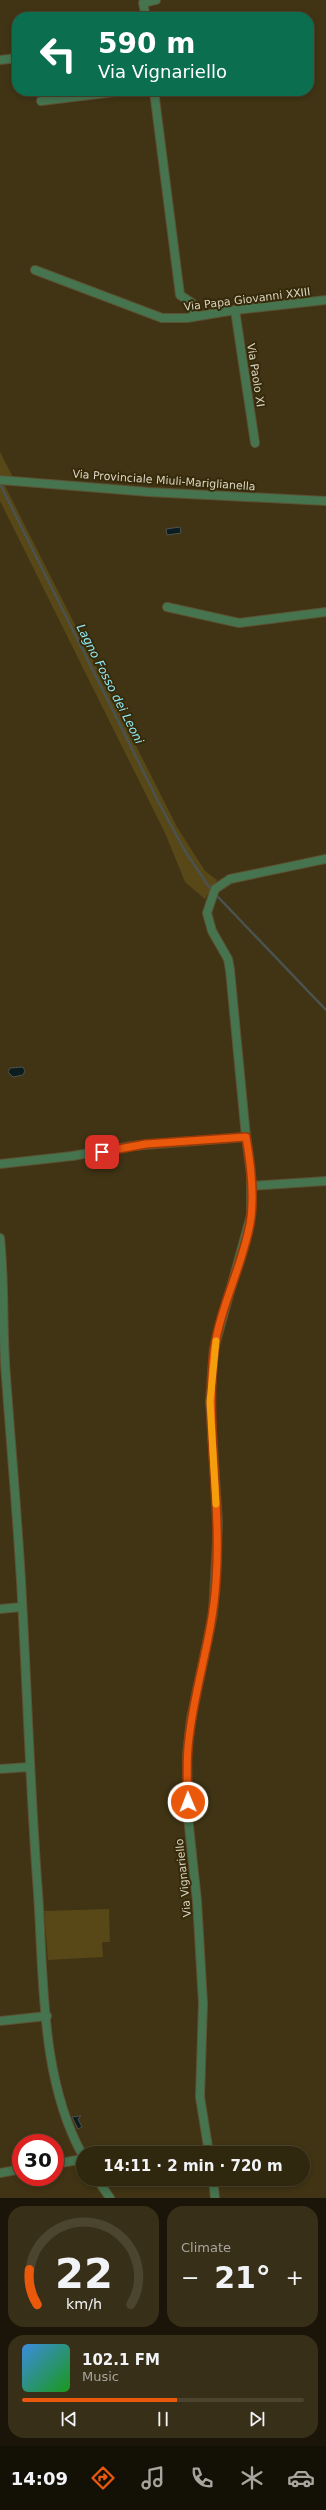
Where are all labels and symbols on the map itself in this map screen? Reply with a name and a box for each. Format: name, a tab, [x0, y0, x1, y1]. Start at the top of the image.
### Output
street label: Via Papa Giovanni XXIII	[183, 285, 311, 314]
street label: Via Paolo XI	[244, 342, 267, 408]
street label: Via Provinciale Miuli-Mariglianella	[72, 468, 256, 493]
water label: Lagno Fosso dei Leoni	[74, 622, 147, 747]
pin	[85, 1135, 119, 1169]
position arrow	[167, 1781, 209, 1823]
street label: Via Vignariello	[173, 1838, 194, 1918]
speed limit sign: 30	[12, 2134, 64, 2186]

